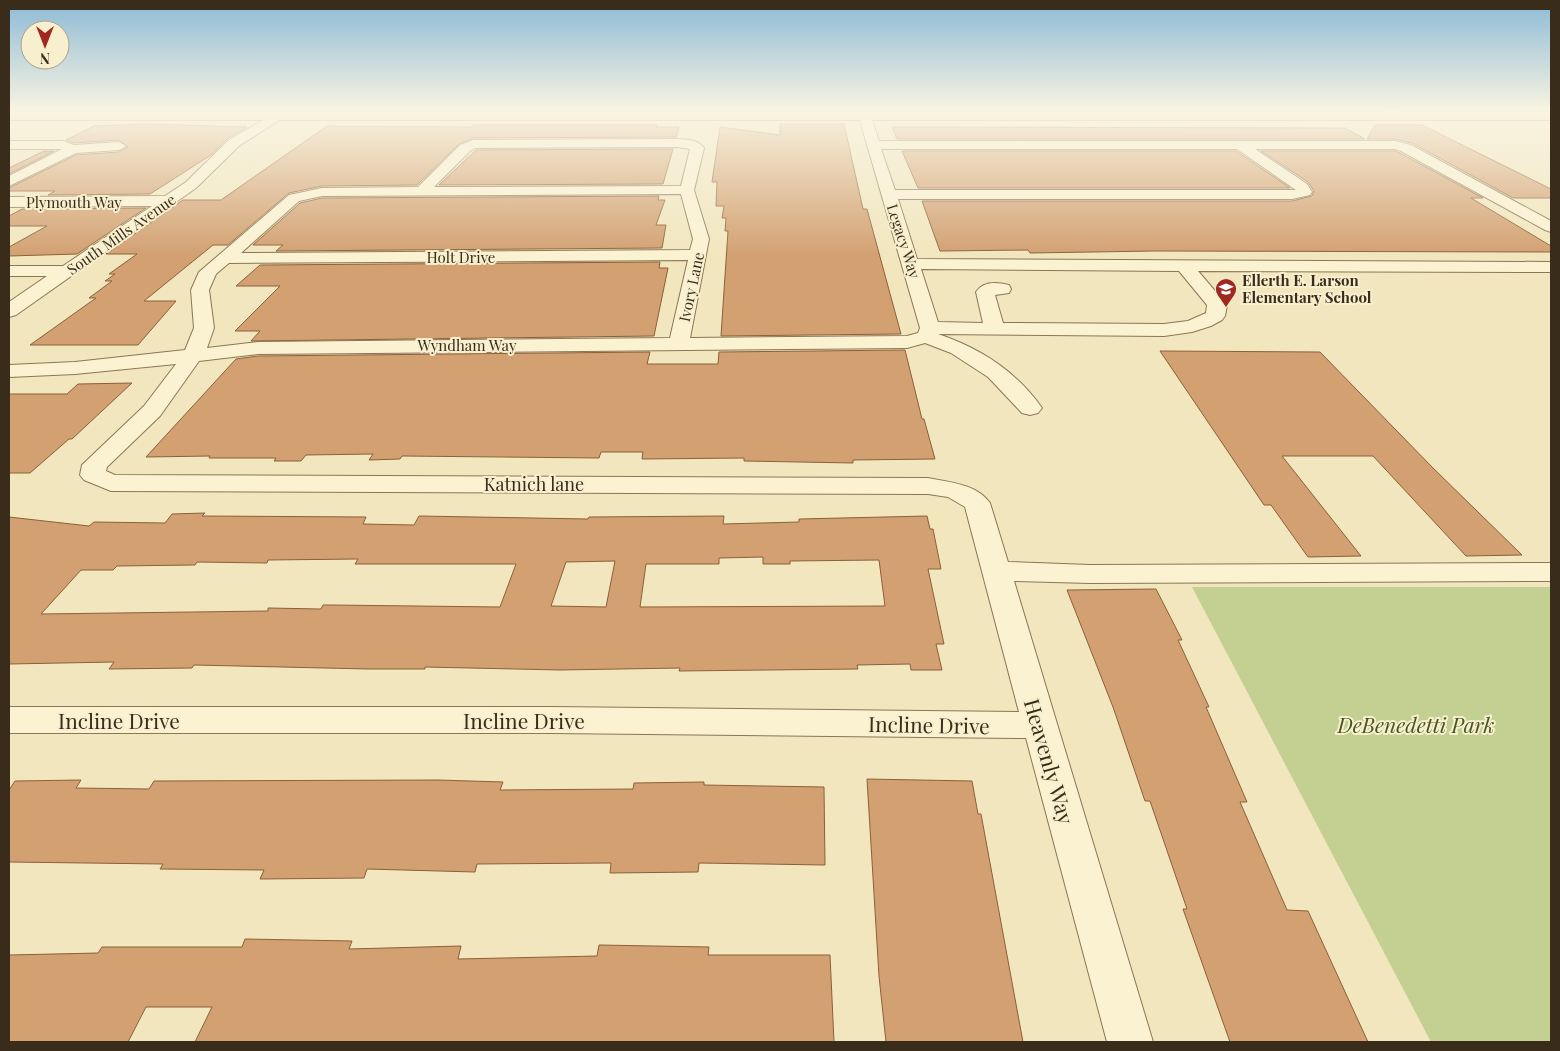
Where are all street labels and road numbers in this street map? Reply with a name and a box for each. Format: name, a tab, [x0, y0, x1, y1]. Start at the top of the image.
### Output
street label: South Mills Avenue	[63, 189, 179, 279]
street label: Plymouth Way	[26, 192, 122, 212]
street label: Legacy Way	[883, 201, 926, 281]
street label: Holt Drive	[427, 247, 495, 267]
street label: Ivory Lane	[674, 250, 708, 324]
street label: Wyndham Way	[416, 335, 517, 355]
street label: Katnich lane	[484, 472, 584, 496]
street label: Heavenly Way	[1019, 695, 1081, 827]
street label: Incline Drive	[58, 706, 180, 734]
street label: Incline Drive	[463, 706, 585, 734]
street label: Incline Drive	[868, 709, 990, 739]

